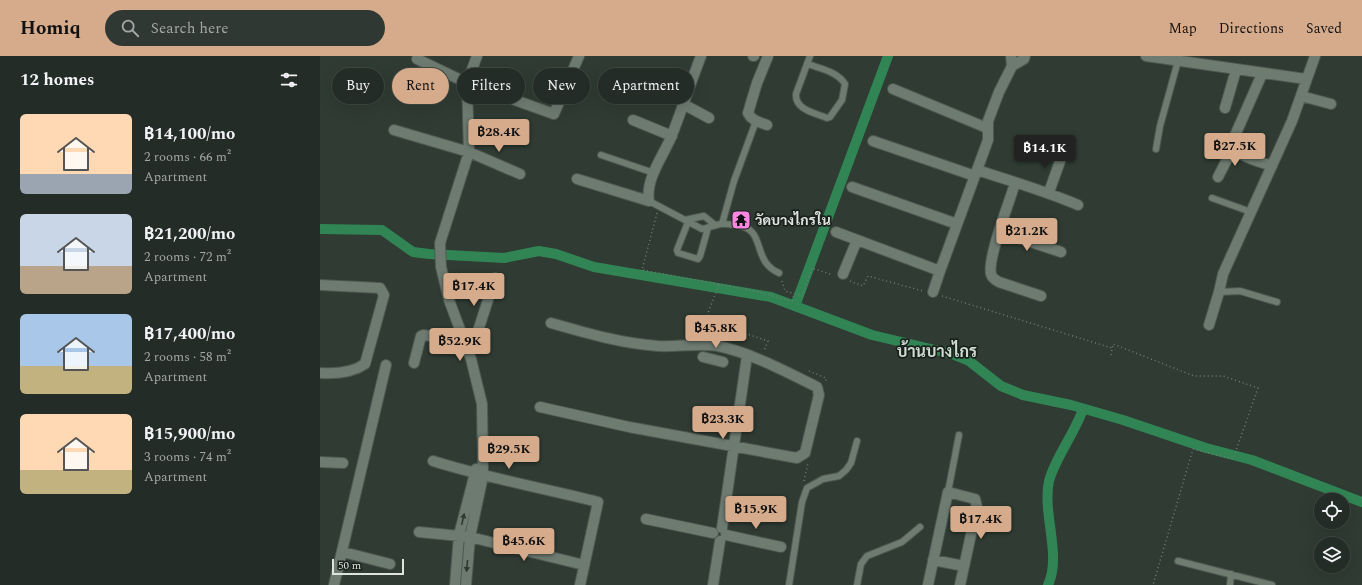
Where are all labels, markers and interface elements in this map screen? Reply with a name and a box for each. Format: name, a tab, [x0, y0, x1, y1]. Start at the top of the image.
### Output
search box	[105, 10, 385, 46]
text: Homiq	[20, 14, 81, 43]
icon: search	[119, 17, 141, 39]
text: Search here	[151, 17, 228, 40]
text: Map	[1169, 18, 1197, 39]
text: Directions	[1219, 18, 1284, 39]
text: Saved	[1306, 18, 1342, 39]
text: 12 homes	[20, 67, 94, 93]
chip: Buy	[332, 68, 384, 104]
chip: Rent	[392, 68, 449, 104]
chip: Filters	[457, 68, 525, 104]
chip: New	[533, 68, 590, 104]
chip: Apartment	[598, 68, 694, 104]
icon: filters	[278, 69, 300, 91]
pin: ฿28.4K	[466, 119, 532, 153]
text: ฿14,100/mo	[144, 121, 235, 147]
text: ฿28.4K	[477, 122, 521, 142]
icon: home	[52, 130, 100, 178]
pin: ฿27.5K	[1202, 133, 1268, 167]
pin: ฿14.1K	[1012, 135, 1078, 169]
text: ฿27.5K	[1213, 136, 1257, 156]
text: ฿14.1K	[1023, 138, 1067, 158]
text: 2 rooms · 66 m²	[144, 147, 231, 167]
text: Apartment	[144, 167, 207, 187]
temple icon: วัดบางไกรใน	[730, 209, 752, 231]
place label: วัดบางไกรใน	[755, 210, 831, 231]
pin: ฿21.2K	[994, 218, 1060, 252]
text: ฿21,200/mo	[144, 221, 235, 247]
text: ฿21.2K	[1005, 221, 1049, 241]
icon: home	[52, 230, 100, 278]
text: 2 rooms · 72 m²	[144, 247, 231, 267]
text: Apartment	[144, 267, 207, 287]
pin: ฿17.4K	[441, 273, 507, 307]
text: ฿17.4K	[452, 276, 496, 296]
pin: ฿45.8K	[683, 315, 749, 349]
text: ฿45.8K	[694, 318, 738, 338]
text: ฿17,400/mo	[144, 321, 235, 347]
pin: ฿52.9K	[427, 328, 493, 362]
icon: home	[52, 330, 100, 378]
text: ฿52.9K	[438, 331, 482, 351]
district label: บ้านบางไกร	[897, 340, 977, 364]
text: 2 rooms · 58 m²	[144, 347, 231, 367]
text: Apartment	[144, 367, 207, 387]
pin: ฿23.3K	[690, 406, 756, 440]
text: ฿23.3K	[701, 409, 745, 429]
text: ฿15,900/mo	[144, 421, 235, 447]
icon: home	[52, 430, 100, 478]
pin: ฿29.5K	[476, 436, 542, 470]
text: ฿29.5K	[487, 439, 531, 459]
text: 3 rooms · 74 m²	[144, 447, 231, 467]
text: Apartment	[144, 467, 207, 487]
map controls	[1314, 493, 1350, 573]
button: locate	[1314, 493, 1350, 529]
pin: ฿15.9K	[723, 496, 789, 530]
text: ฿15.9K	[734, 499, 778, 519]
pin: ฿17.4K	[948, 506, 1014, 540]
text: ฿17.4K	[959, 509, 1003, 529]
one-way arrow	[460, 512, 466, 524]
pin: ฿45.6K	[491, 528, 557, 562]
text: ฿45.6K	[502, 531, 546, 551]
button: layers	[1314, 537, 1350, 573]
scale bar	[332, 557, 404, 576]
text: 50 m	[338, 557, 361, 574]
one-way arrow	[464, 560, 471, 572]

